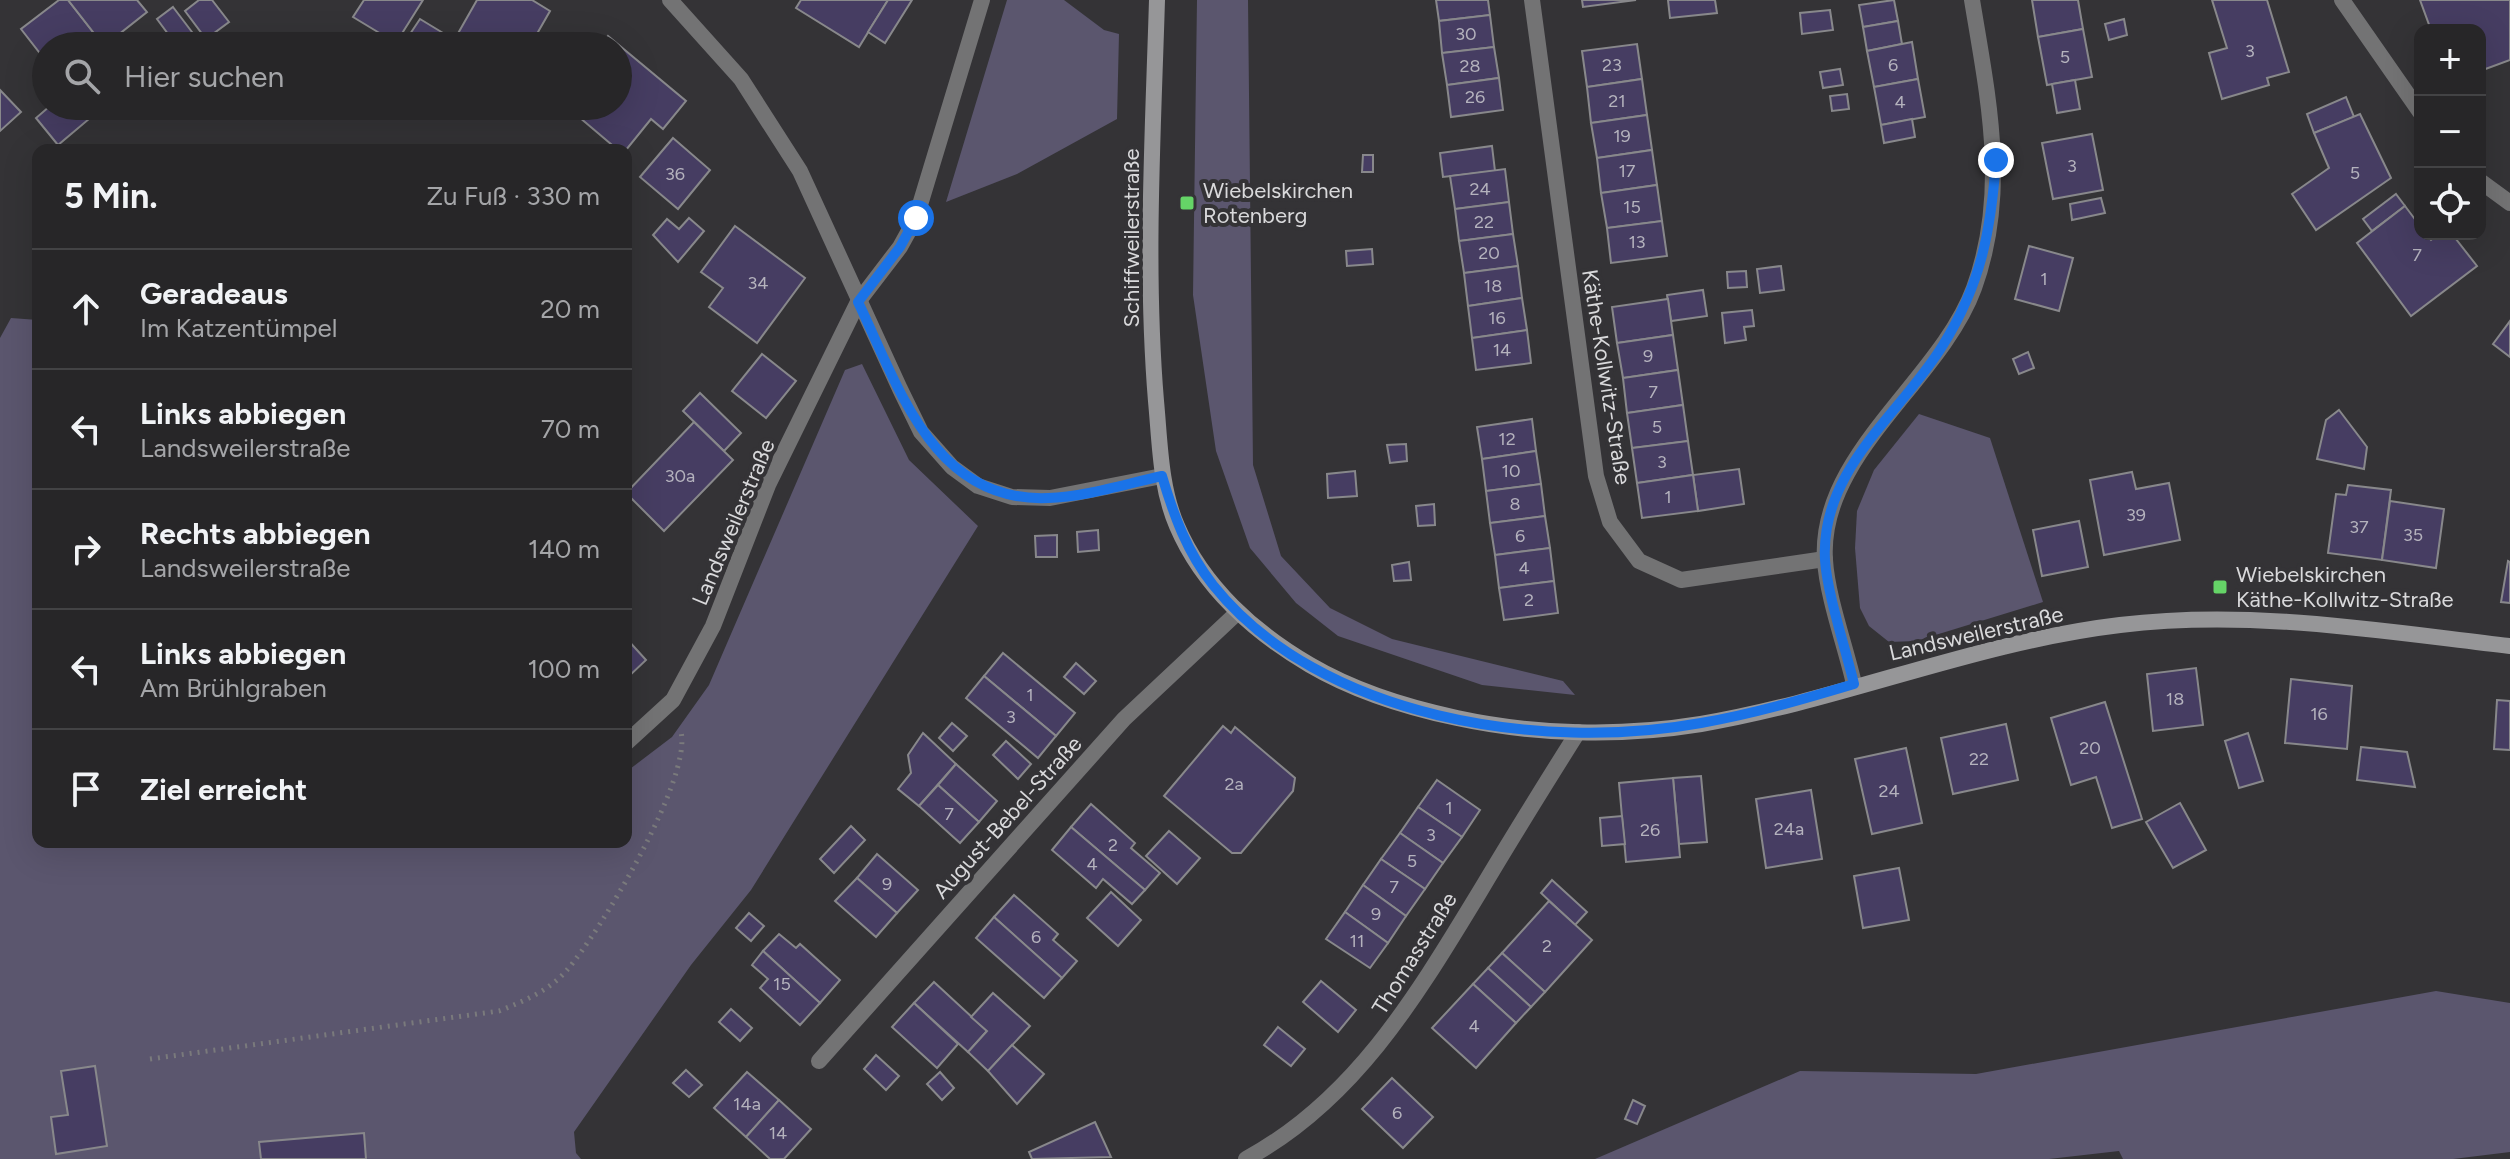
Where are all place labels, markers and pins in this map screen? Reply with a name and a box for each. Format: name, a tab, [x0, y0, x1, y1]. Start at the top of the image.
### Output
place label: Wiebelskirchen Rotenberg	[1203, 177, 1353, 229]
marker: Wiebelskirchen Rotenberg	[1178, 194, 1196, 212]
place label: Wiebelskirchen Käthe-Kollwitz-Straße	[2236, 561, 2454, 613]
marker: Wiebelskirchen Käthe-Kollwitz-Straße	[2211, 578, 2229, 596]

